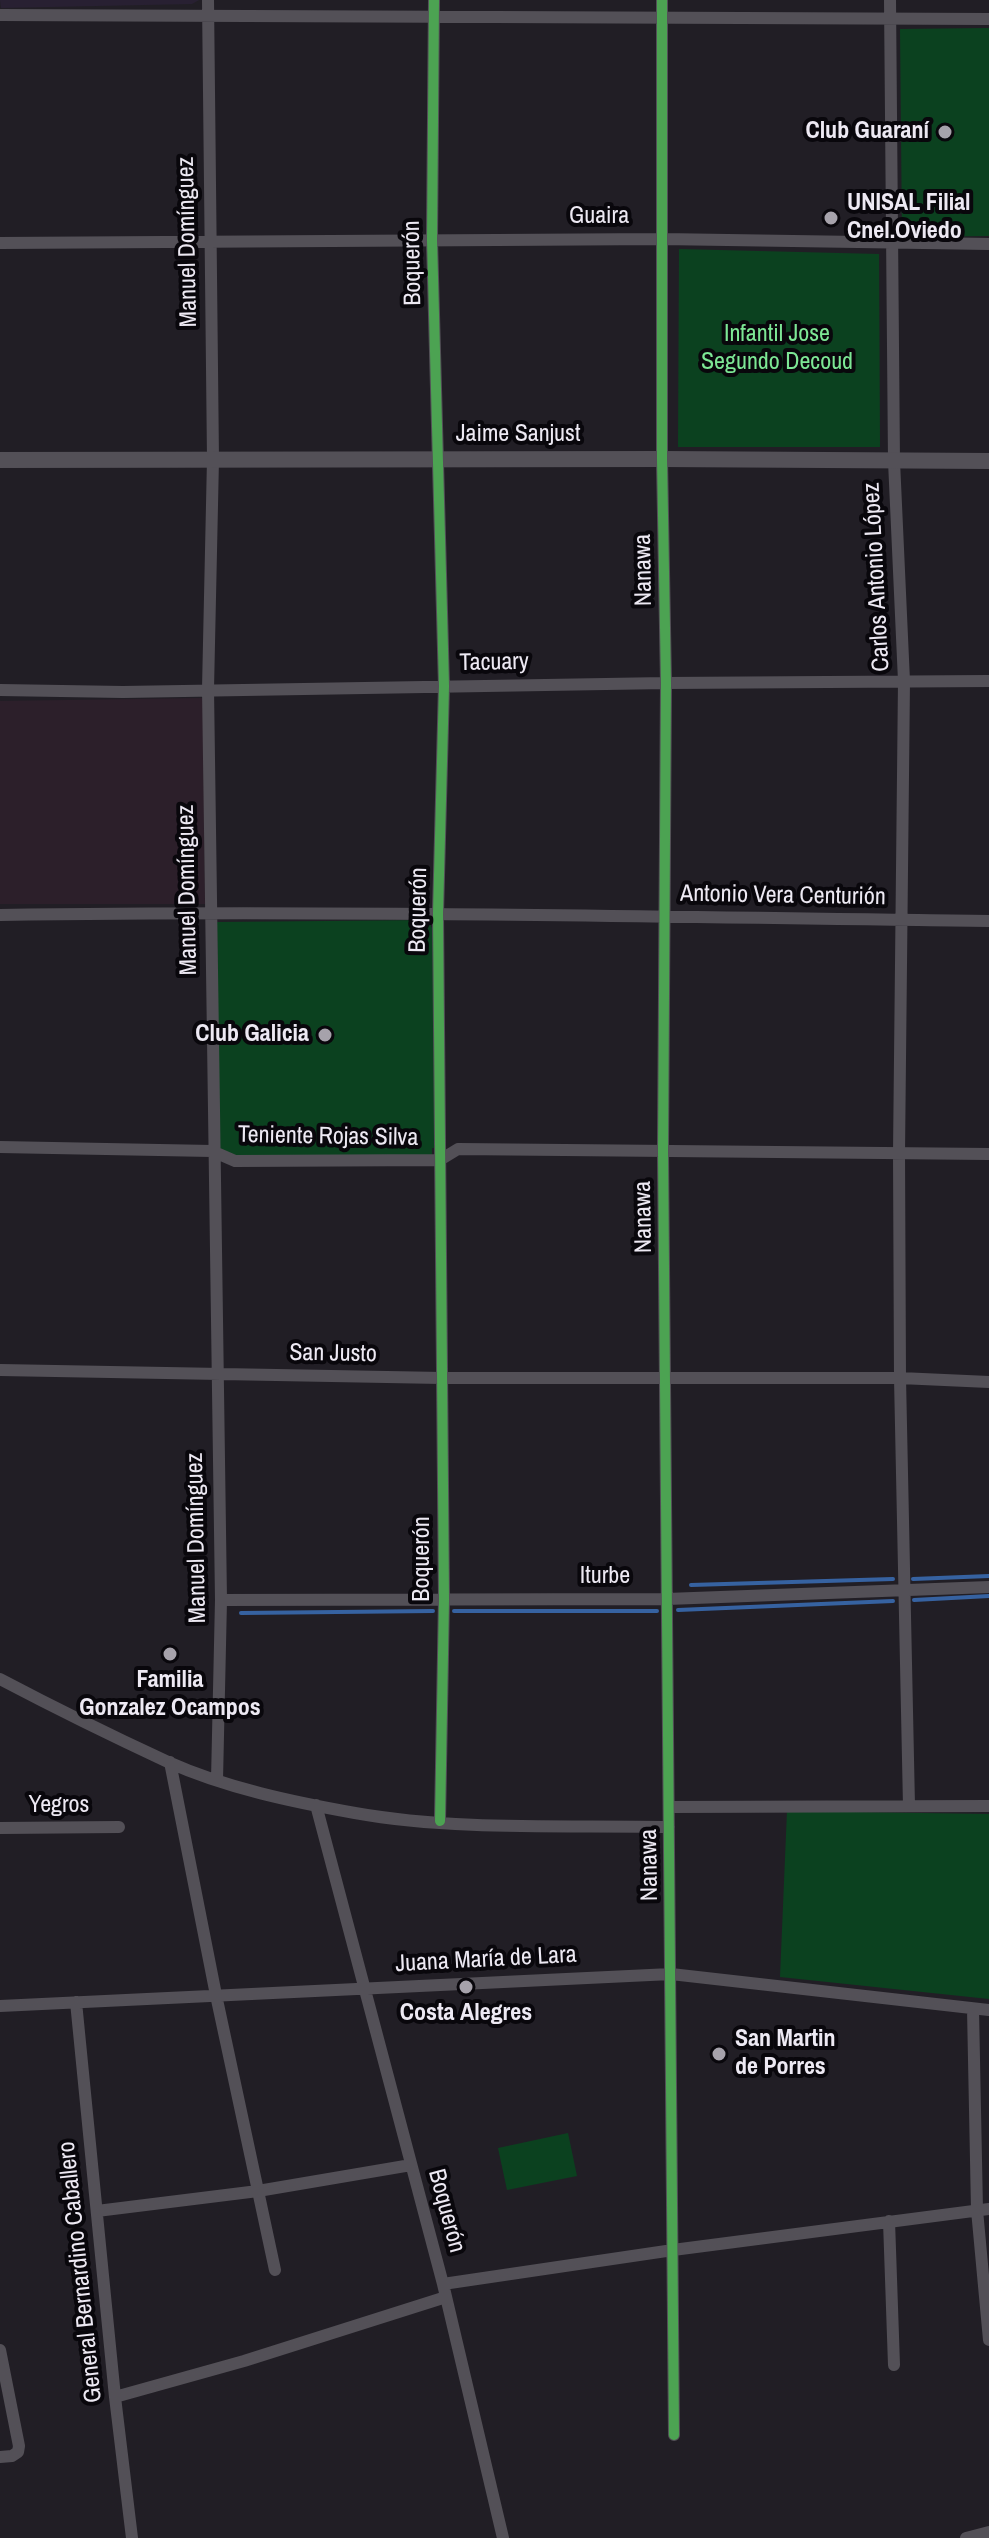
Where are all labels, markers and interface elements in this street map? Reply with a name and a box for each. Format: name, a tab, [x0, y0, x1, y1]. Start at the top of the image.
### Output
place label: Club Guaraní	[805, 118, 929, 146]
marker: Club Guaraní	[936, 123, 954, 141]
street label: Manuel Domínguez	[172, 156, 204, 328]
place label: UNISAL Filial Cnel.Oviedo	[847, 190, 971, 246]
street label: Guaira	[569, 203, 629, 231]
marker: UNISAL Filial Cnel.Oviedo	[822, 209, 840, 227]
street label: Boquerón	[398, 220, 428, 306]
park label: Infantil Jose Segundo Decoud	[701, 321, 853, 377]
street label: Jaime Sanjust	[456, 421, 580, 449]
street label: Carlos Antonio López	[858, 482, 896, 672]
street label: Nanawa	[629, 534, 659, 606]
street label: Tacuary	[459, 648, 529, 678]
street label: Manuel Domínguez	[172, 804, 204, 976]
street label: Boquerón	[404, 867, 434, 953]
street label: Antonio Vera Centurión	[680, 880, 886, 912]
place label: Club Galicia	[195, 1021, 309, 1049]
marker: Club Galicia	[316, 1026, 334, 1044]
street label: Teniente Rojas Silva	[238, 1121, 418, 1153]
street label: Nanawa	[629, 1181, 659, 1253]
street label: San Justo	[289, 1339, 377, 1369]
street label: Manuel Domínguez	[181, 1452, 213, 1624]
street label: Boquerón	[409, 1516, 437, 1602]
street label: Iturbe	[580, 1563, 630, 1591]
marker: Familia Gonzalez Ocampos	[161, 1645, 179, 1663]
place label: Familia Gonzalez Ocampos	[79, 1667, 261, 1723]
street label: Yegros	[29, 1792, 89, 1820]
street label: Nanawa	[635, 1829, 665, 1901]
street label: Juana María de Lara	[395, 1941, 577, 1979]
marker: Costa Alegres	[457, 1978, 475, 1996]
place label: Costa Alegres	[400, 2000, 532, 2028]
place label: San Martin de Porres	[735, 2026, 836, 2082]
marker: San Martin de Porres	[710, 2045, 728, 2063]
street label: General Bernardino Caballero	[53, 2140, 109, 2404]
street label: Boquerón	[421, 2166, 471, 2256]

